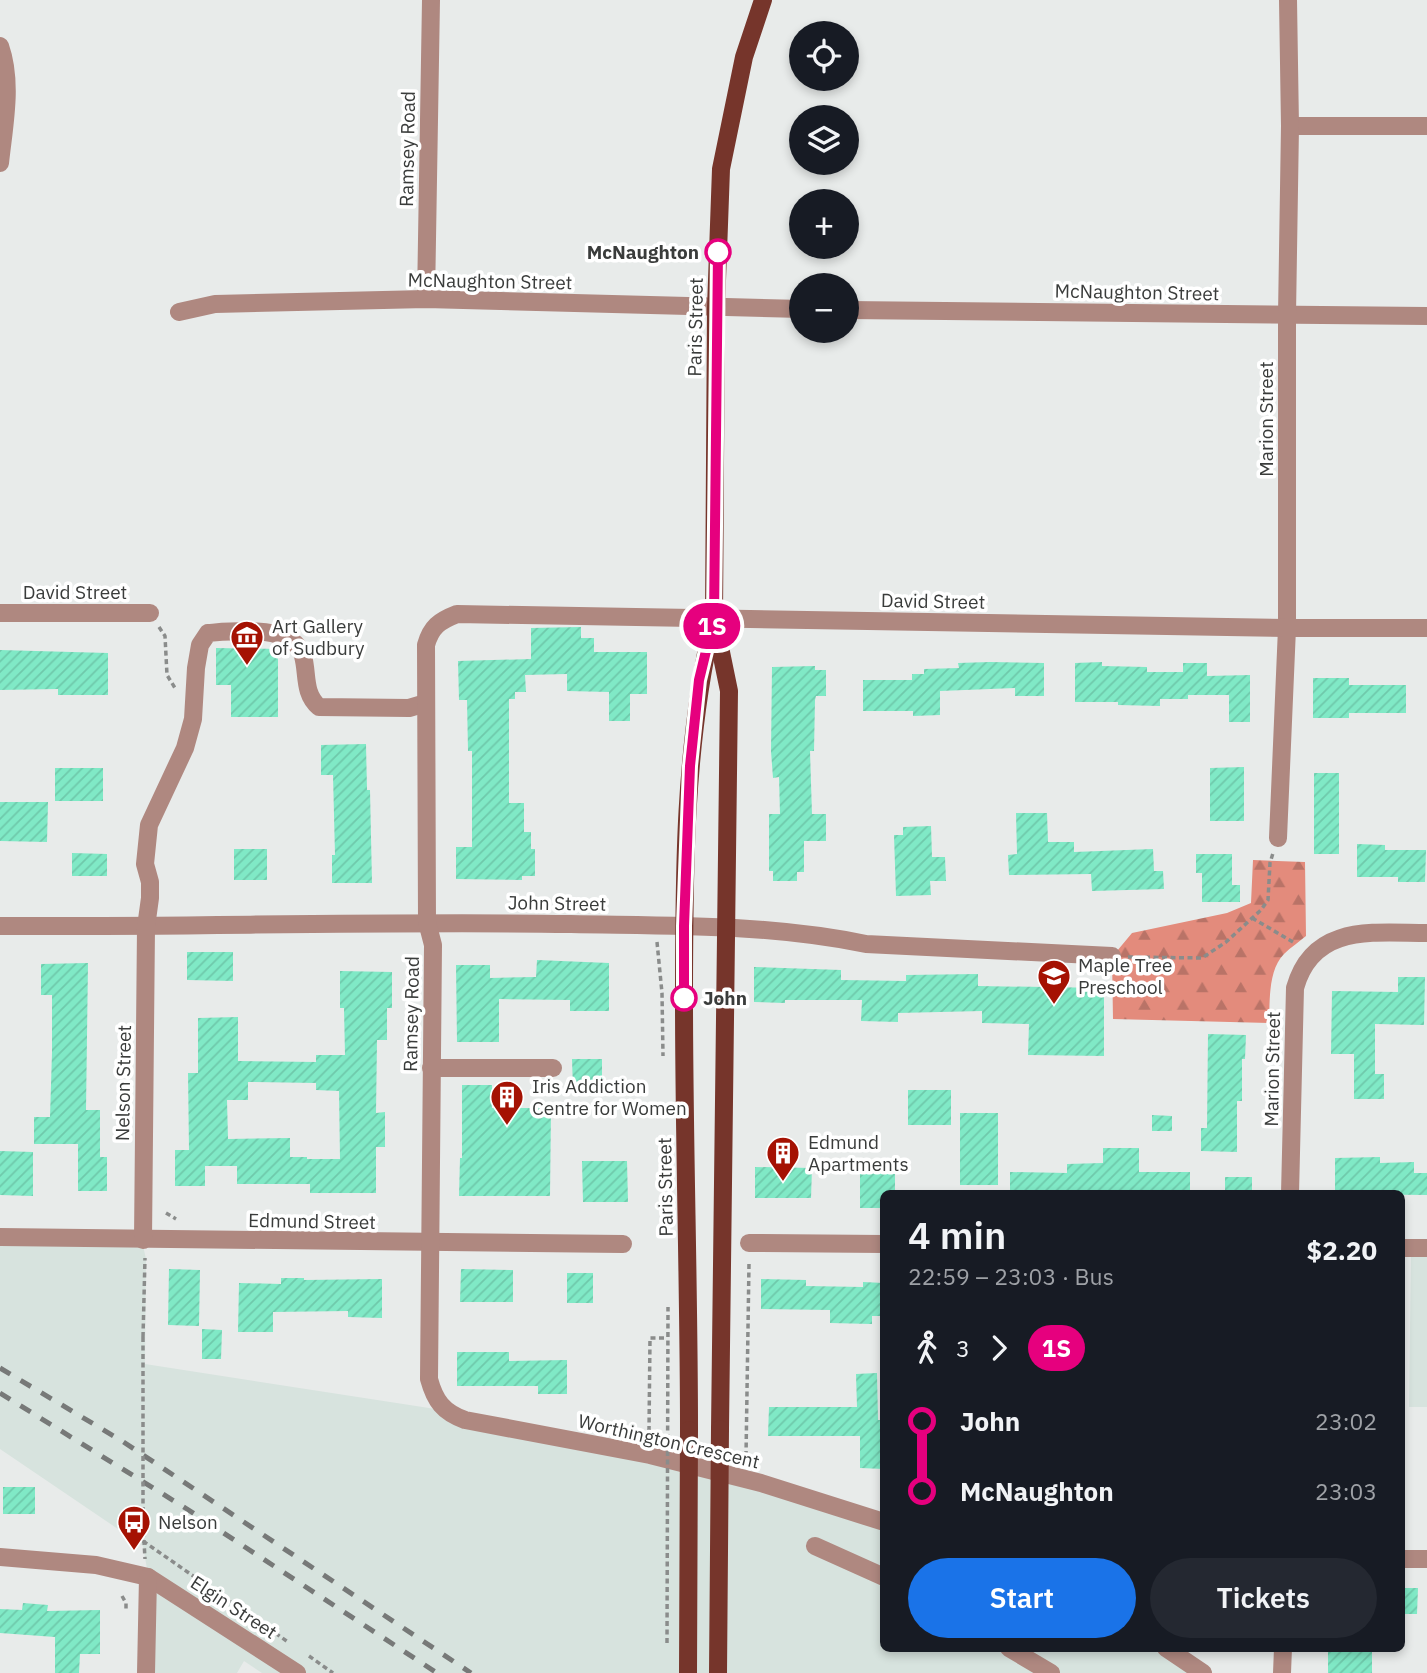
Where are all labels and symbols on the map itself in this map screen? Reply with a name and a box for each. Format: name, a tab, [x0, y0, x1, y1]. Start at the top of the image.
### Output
street label: Ramsey Road	[394, 91, 420, 207]
marker: McNaughton	[705, 239, 731, 265]
place label: McNaughton	[587, 240, 699, 264]
street label: McNaughton Street	[407, 268, 573, 294]
street label: Paris Street	[682, 277, 708, 377]
street label: McNaughton Street	[1054, 279, 1220, 305]
street label: Marion Street	[1254, 361, 1278, 477]
street label: David Street	[23, 580, 127, 604]
street label: David Street	[881, 588, 985, 614]
line badge: 1S	[680, 603, 744, 649]
place label: Art Gallery of Sudbury	[272, 614, 365, 660]
museum icon: Art Gallery of Sudbury	[228, 618, 266, 667]
street label: John Street	[508, 890, 606, 916]
place label: Maple Tree Preschool	[1078, 953, 1172, 999]
street label: Ramsey Road	[398, 956, 424, 1072]
school or university icon: Maple Tree Preschool	[1035, 957, 1073, 1006]
marker: John	[671, 985, 697, 1011]
place label: John	[703, 986, 747, 1010]
street label: Marion Street	[1259, 1011, 1285, 1127]
street label: Nelson Street	[110, 1025, 136, 1141]
place label: Iris Addiction Centre for Women	[532, 1074, 687, 1120]
building icon: Iris Addiction Centre for Women	[488, 1078, 526, 1127]
place label: Edmund Apartments	[808, 1130, 909, 1176]
building icon: Edmund Apartments	[764, 1134, 802, 1183]
street label: Paris Street	[652, 1137, 678, 1237]
street label: Edmund Street	[248, 1208, 376, 1234]
street label: Worthington Crescent	[576, 1408, 762, 1474]
bus stop icon: Nelson	[115, 1503, 153, 1552]
place label: Nelson	[158, 1510, 218, 1534]
street label: Elgin Street	[186, 1570, 282, 1644]

